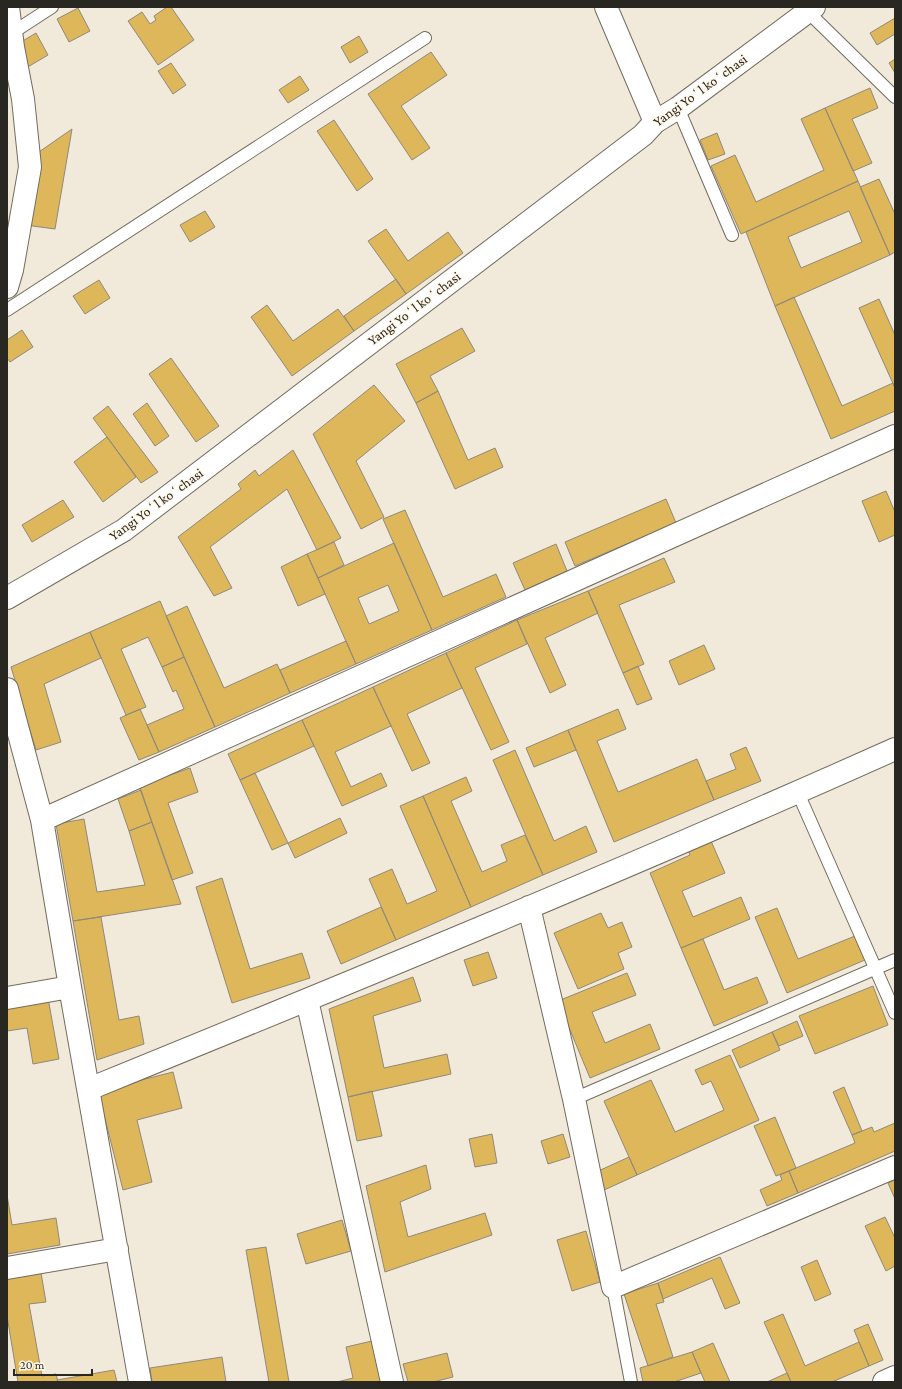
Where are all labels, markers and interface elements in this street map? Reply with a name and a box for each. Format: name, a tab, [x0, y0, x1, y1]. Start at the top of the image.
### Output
street label: Yangi Yoʻl koʻchasi	[650, 50, 750, 129]
street label: Yangi Yoʻl koʻchasi	[364, 268, 464, 348]
street label: Yangi Yoʻl koʻchasi	[106, 464, 206, 543]
scale bar	[14, 1351, 92, 1377]
text: 20 m	[20, 1358, 45, 1372]

